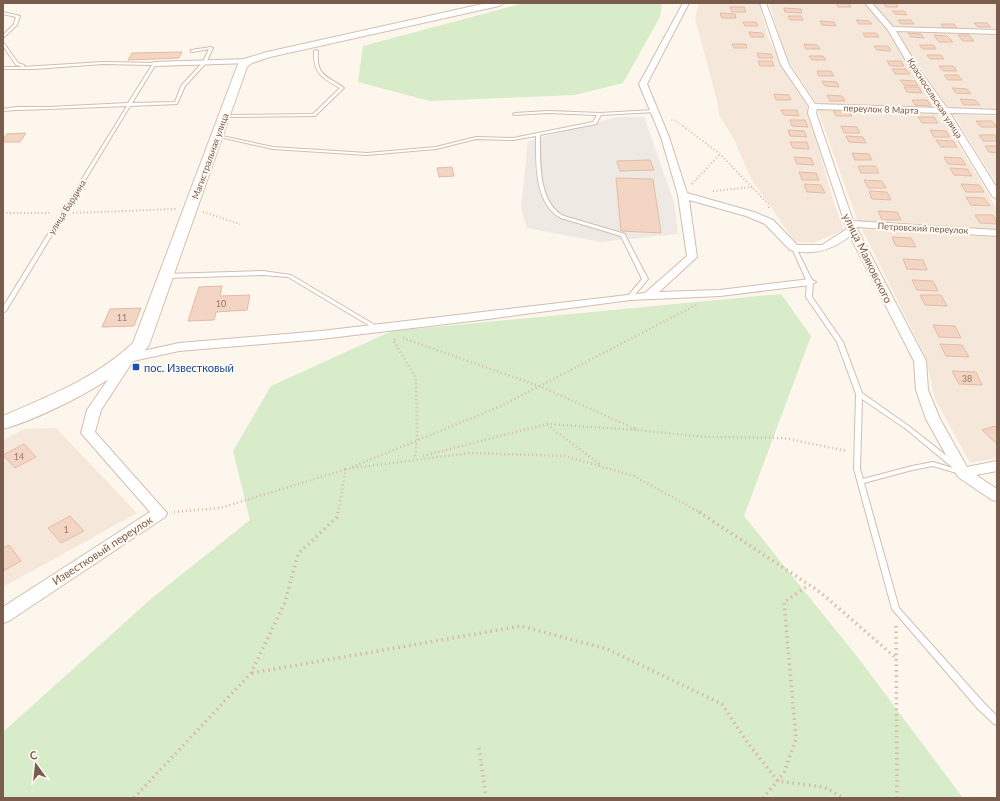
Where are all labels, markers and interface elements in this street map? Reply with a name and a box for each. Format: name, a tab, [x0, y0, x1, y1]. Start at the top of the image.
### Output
street label: Красносельская улица	[905, 56, 965, 140]
street label: переулок 8 Марта	[843, 102, 919, 116]
street label: Магистральная улица	[189, 112, 231, 200]
street label: улица Бардина	[46, 178, 88, 236]
street label: улица Маяковского	[841, 211, 895, 305]
street label: Петровский переулок	[877, 220, 969, 236]
house number: 10	[216, 298, 226, 309]
house number: 11	[117, 312, 127, 323]
place label: пос. Известковый	[144, 361, 234, 374]
marker: пос. Известковый	[131, 362, 141, 372]
house number: 38	[962, 373, 972, 384]
house number: 14	[14, 451, 24, 462]
street label: Известковый переулок	[49, 513, 155, 587]
house number: 1	[63, 524, 69, 535]
north arrow	[16, 745, 56, 785]
text: С	[28, 747, 39, 762]

